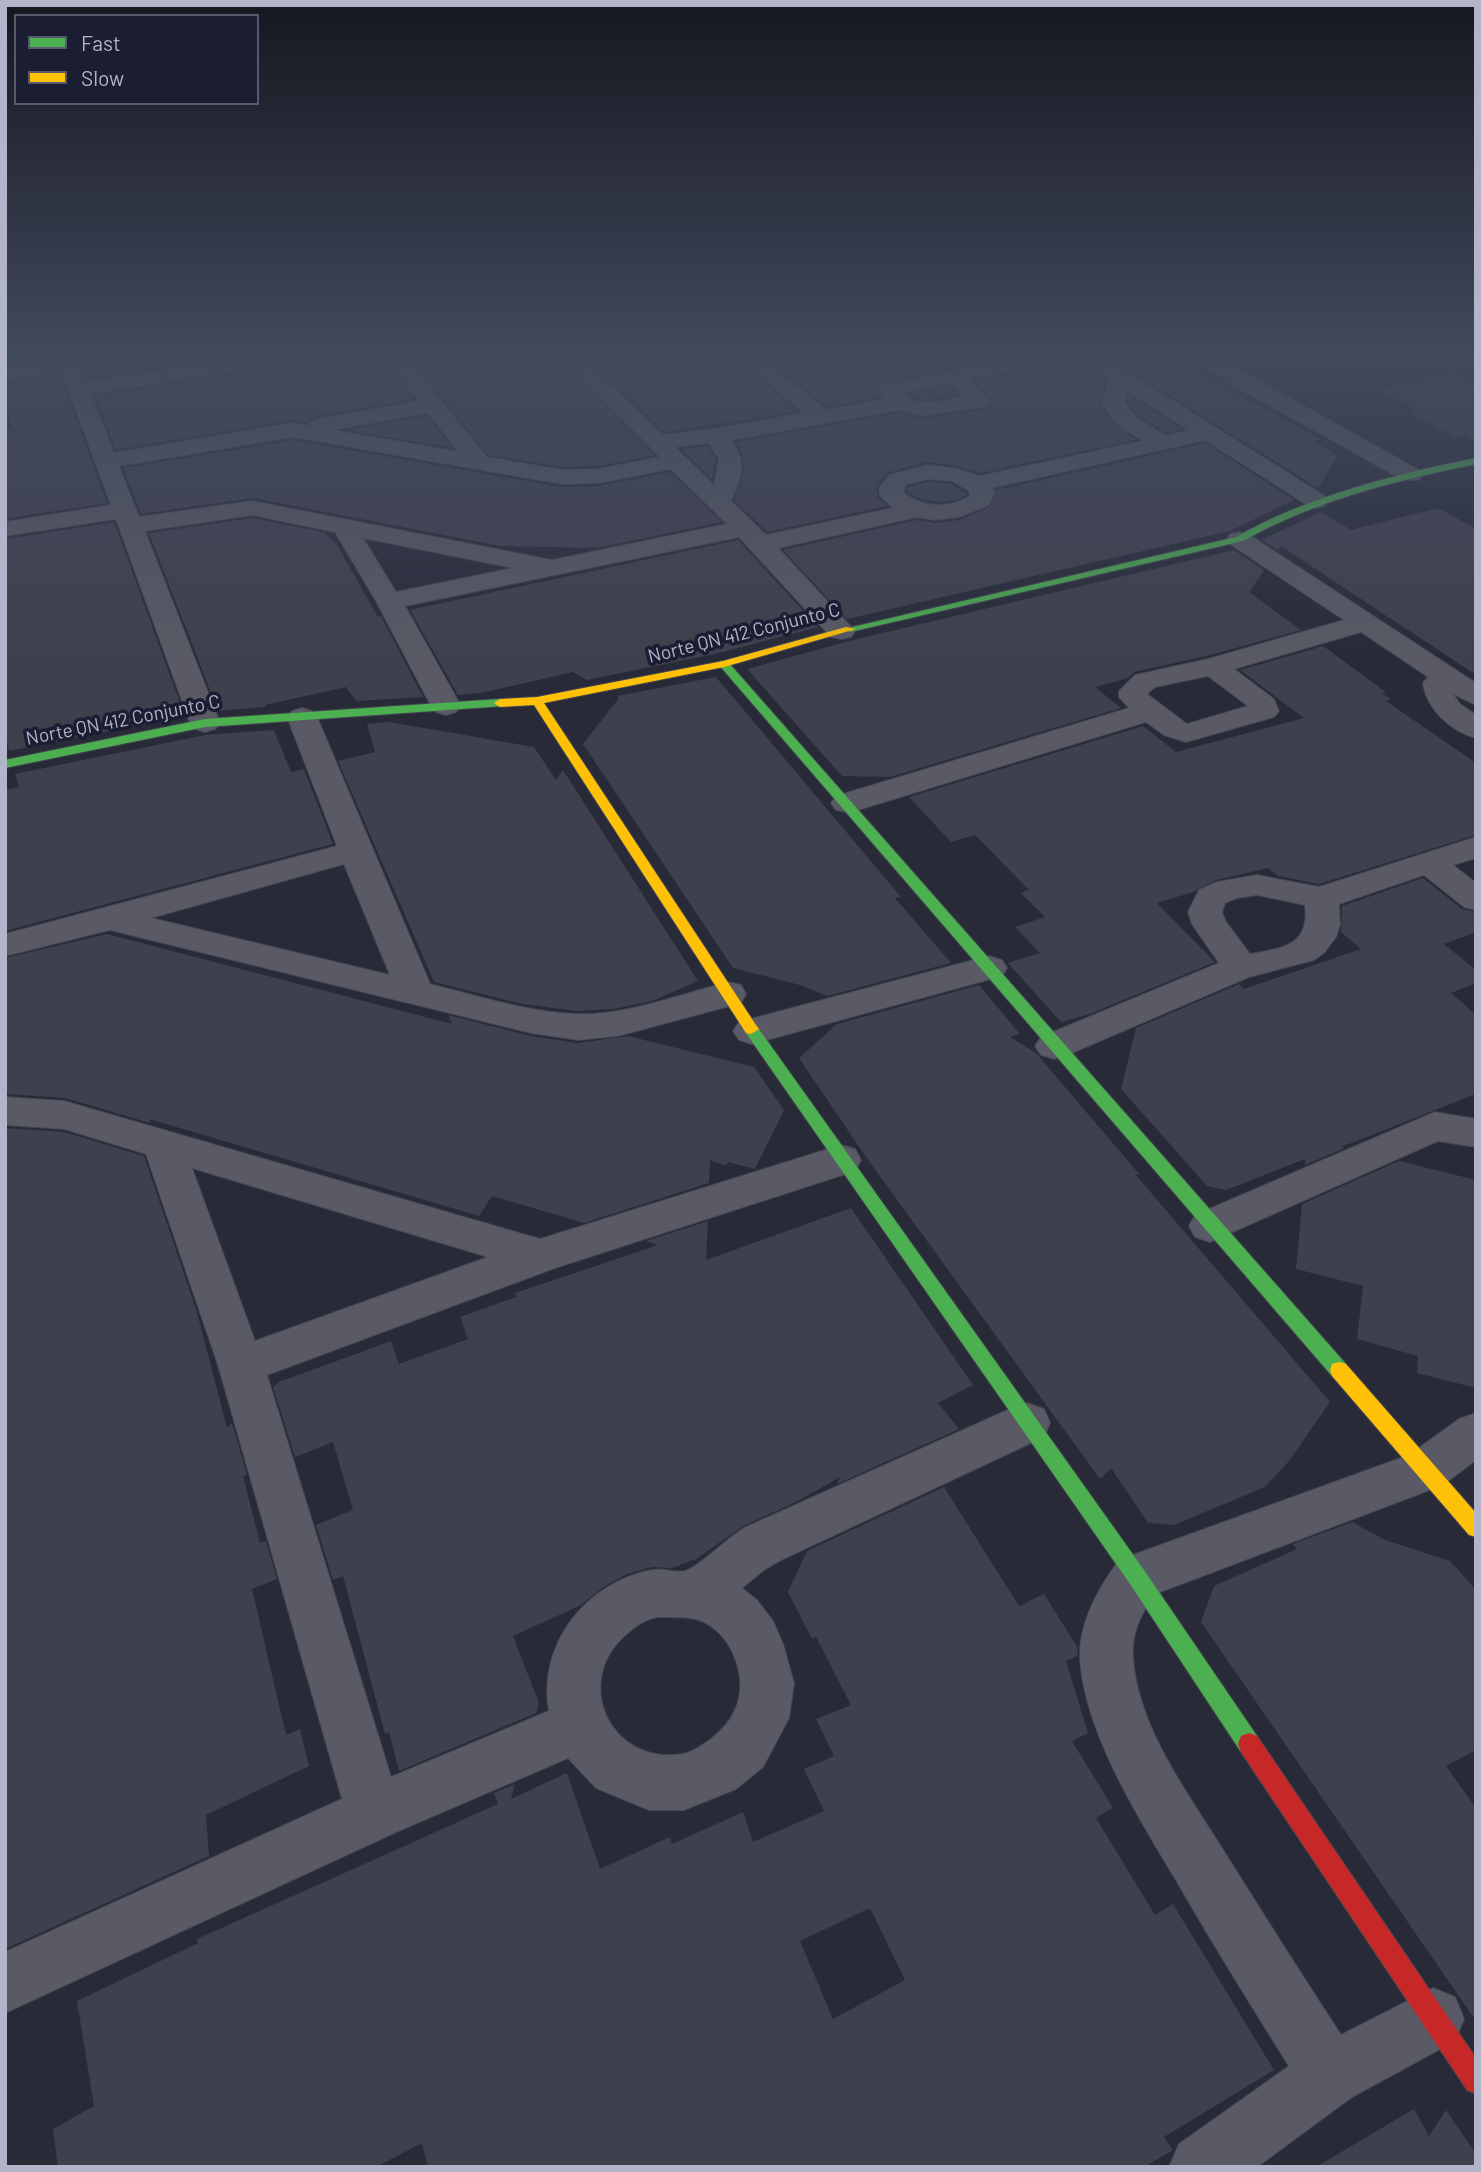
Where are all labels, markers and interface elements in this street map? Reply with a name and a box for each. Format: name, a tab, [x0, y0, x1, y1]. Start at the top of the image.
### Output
legend	[14, 14, 259, 105]
text: Fast	[81, 30, 121, 55]
text: Slow	[81, 65, 124, 90]
street label: Norte QN 412 Conjunto C	[645, 598, 843, 668]
street label: Norte QN 412 Conjunto C	[24, 690, 222, 750]

